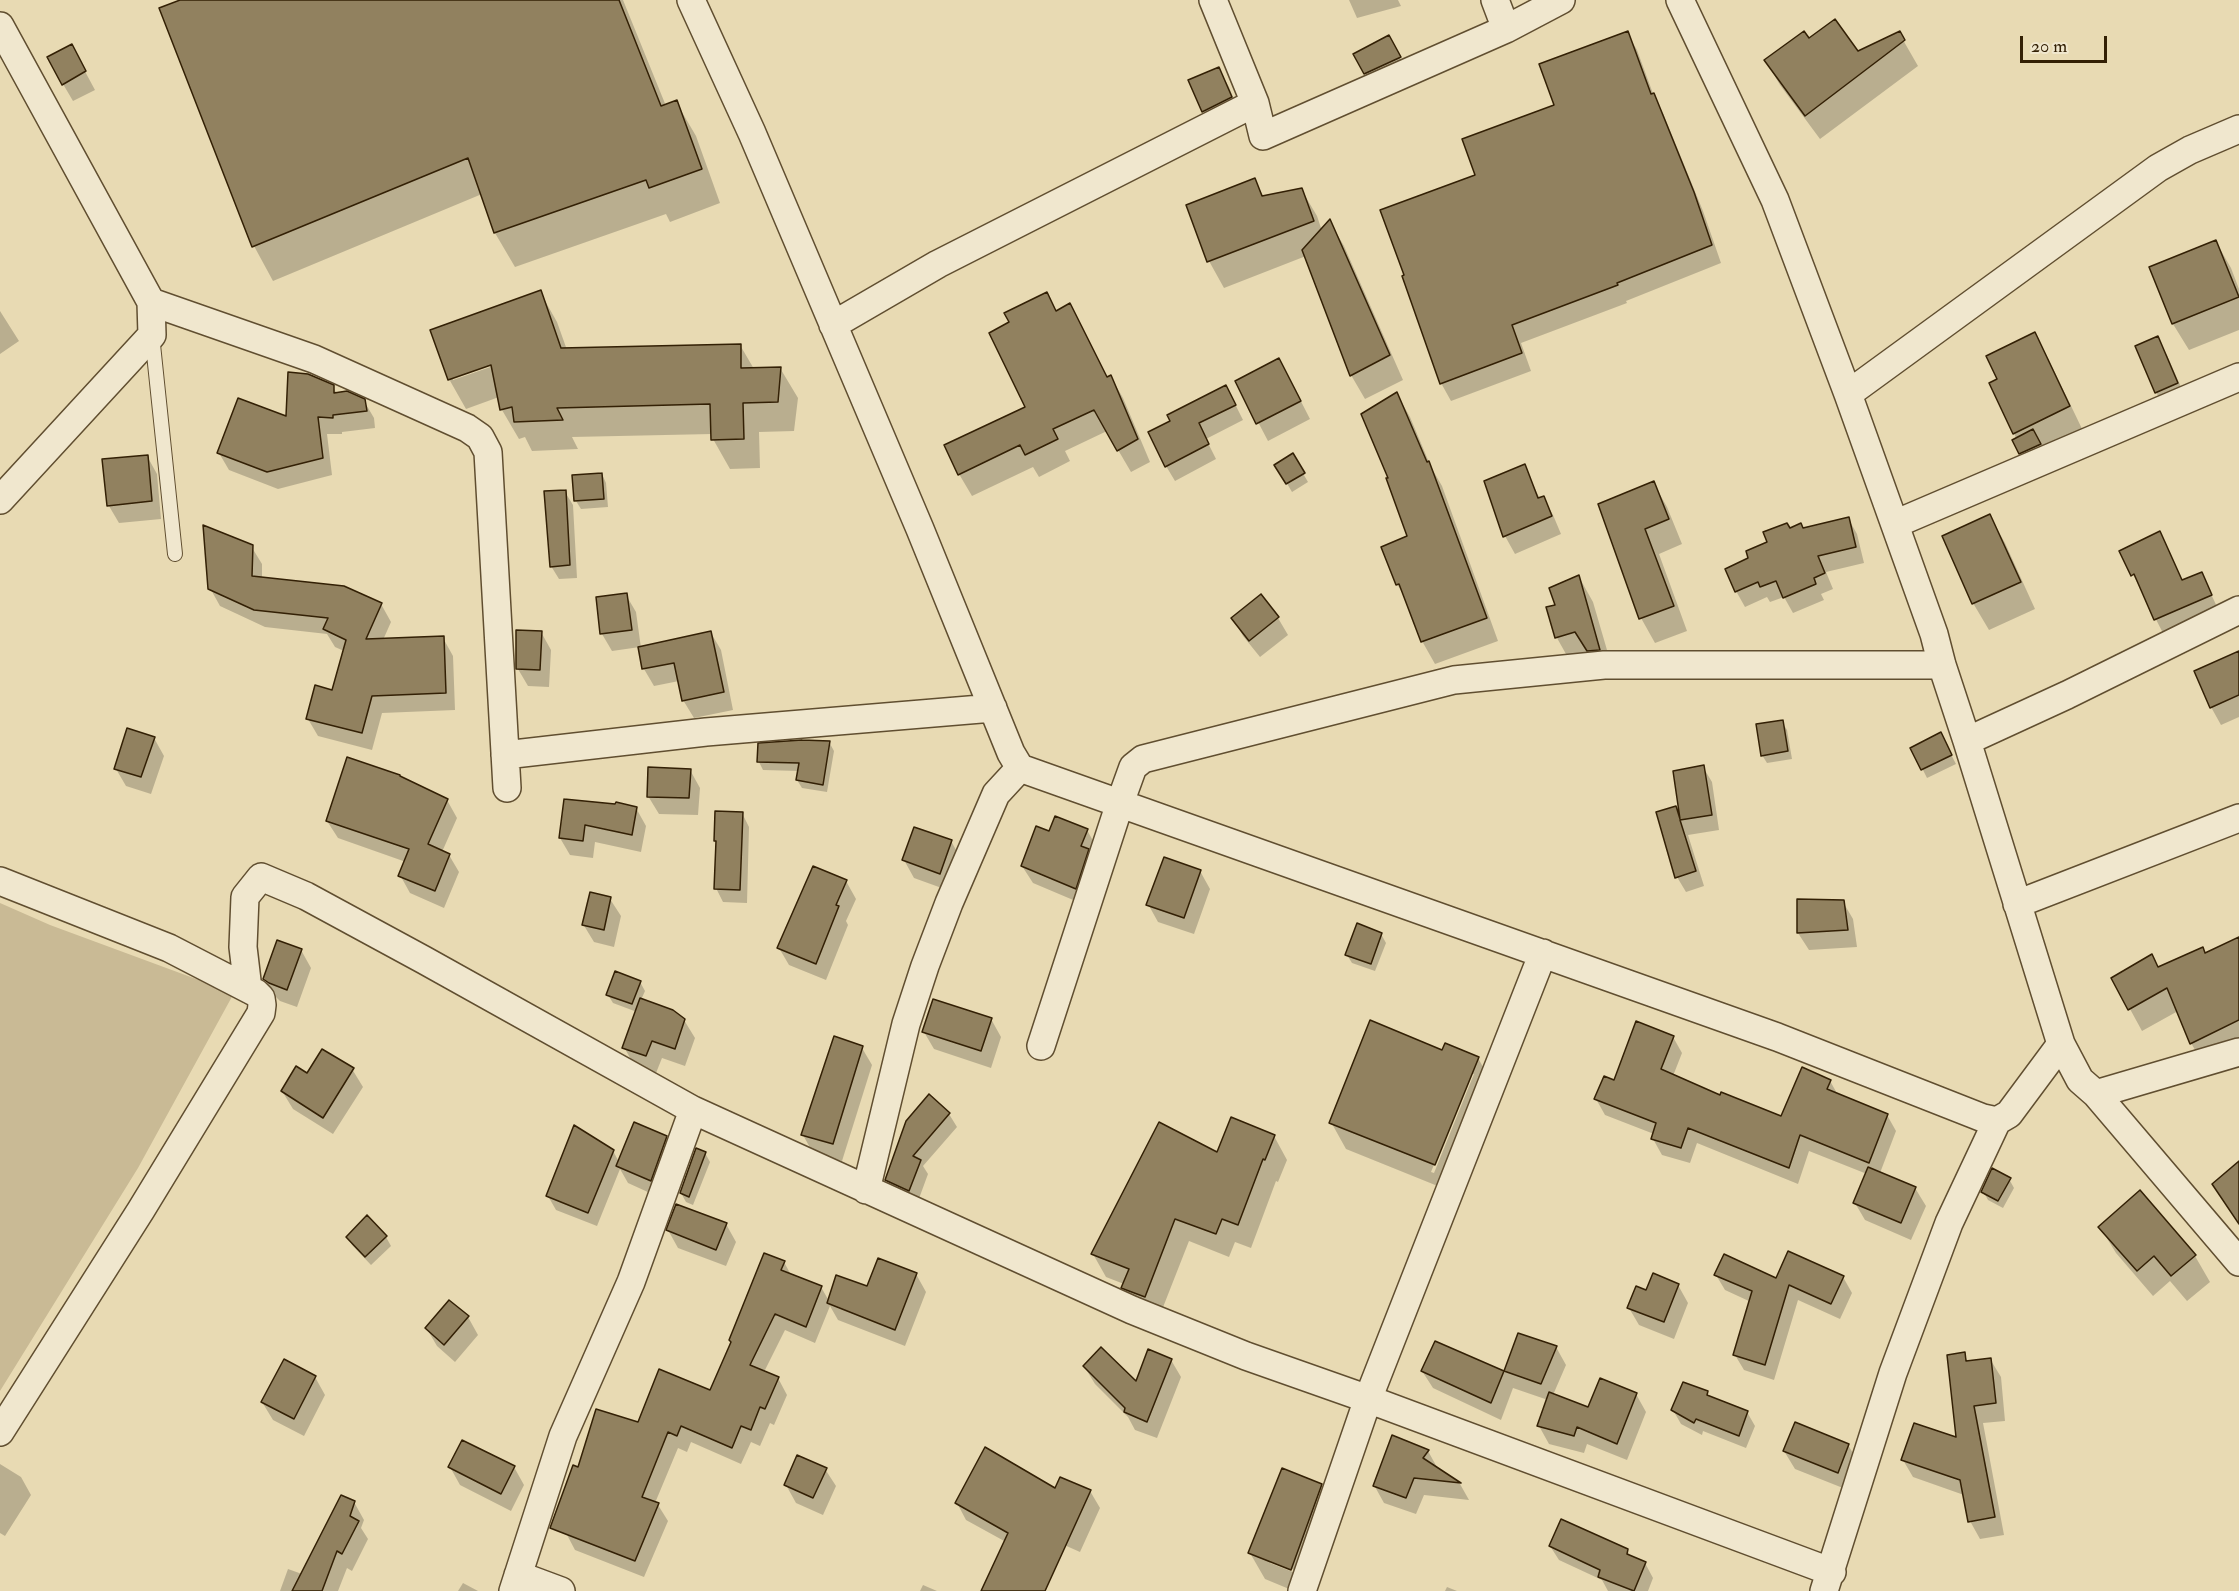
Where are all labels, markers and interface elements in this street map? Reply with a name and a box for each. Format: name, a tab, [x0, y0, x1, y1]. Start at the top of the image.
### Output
scale bar	[2023, 24, 2110, 62]
text: 20 m	[2031, 35, 2067, 58]

